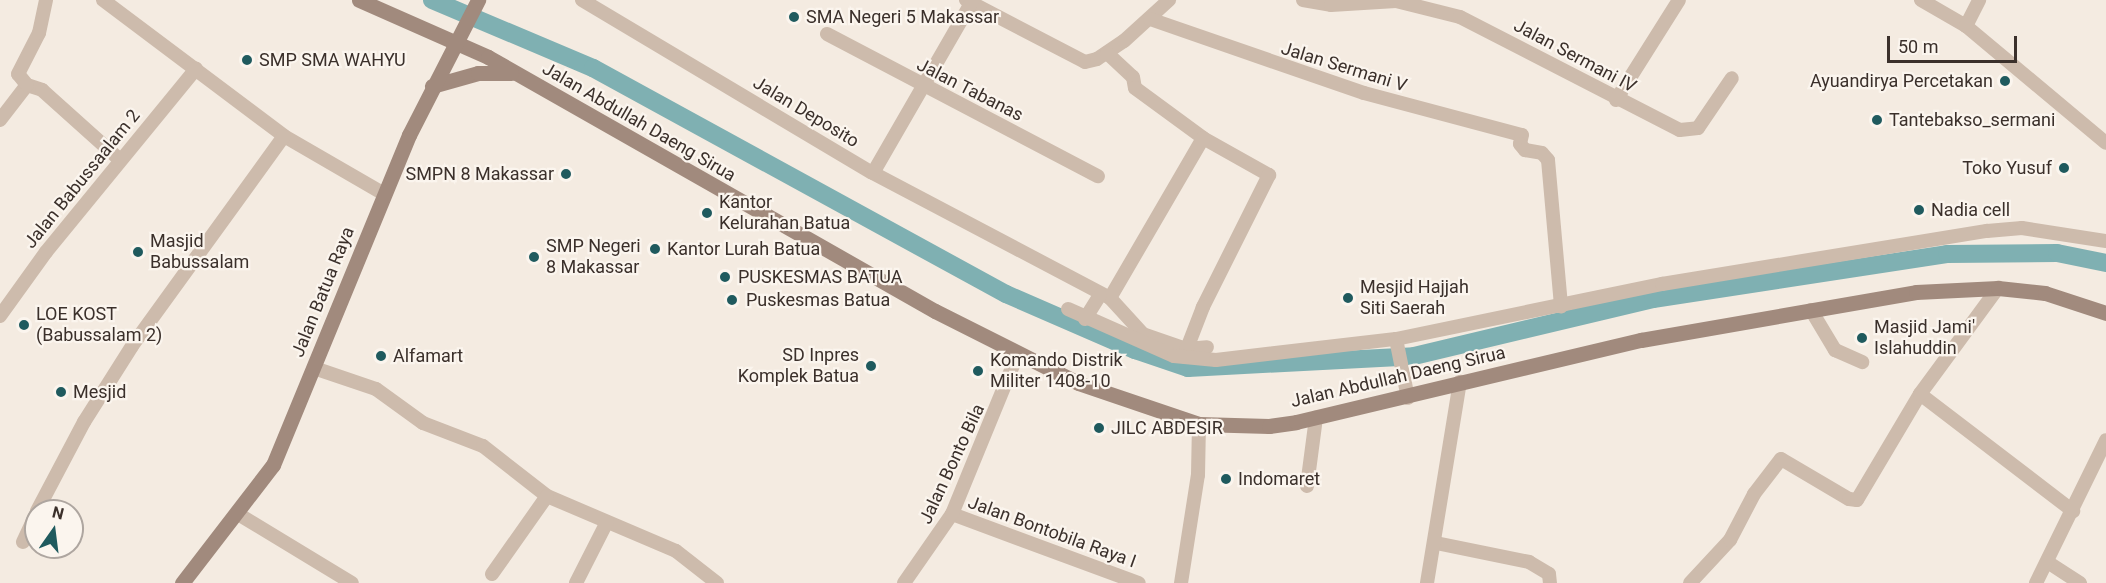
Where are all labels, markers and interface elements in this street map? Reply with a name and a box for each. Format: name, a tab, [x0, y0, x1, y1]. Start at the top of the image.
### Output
place label: SMA Negeri 5 Makassar	[806, 6, 999, 28]
marker: SMA Negeri 5 Makassar	[787, 10, 801, 24]
street label: Jalan Sermani IV	[1510, 15, 1640, 97]
scale bar	[1890, 24, 2020, 62]
text: 50 m	[1898, 36, 1938, 57]
street label: Jalan Sermani V	[1278, 38, 1410, 96]
place label: SMP SMA WAHYU	[259, 49, 406, 71]
marker: SMP SMA WAHYU	[240, 53, 254, 67]
street label: Jalan Tabanas	[913, 54, 1027, 126]
street label: Jalan Abdullah Daeng Sirua	[538, 58, 740, 186]
place label: Ayuandirya Percetakan	[1810, 70, 1993, 92]
street label: Jalan Deposito	[749, 72, 863, 152]
marker: Ayuandirya Percetakan	[1998, 74, 2012, 88]
street label: Jalan Babussaalam 2	[19, 105, 145, 253]
place label: Tantebakso_sermani	[1889, 109, 2055, 131]
marker: Tantebakso_sermani	[1870, 113, 1884, 127]
place label: Toko Yusuf	[1962, 157, 2052, 179]
marker: Toko Yusuf	[2057, 161, 2071, 175]
place label: SMPN 8 Makassar	[405, 163, 554, 185]
marker: SMPN 8 Makassar	[559, 167, 573, 181]
place label: Kantor Kelurahan Batua	[719, 192, 850, 234]
place label: Nadia cell	[1931, 199, 2010, 221]
marker: Nadia cell	[1912, 203, 1926, 217]
marker: Kantor Kelurahan Batua	[700, 206, 714, 220]
street label: Jalan Batua Raya	[287, 224, 359, 360]
place label: Masjid Babussalam	[150, 231, 249, 274]
place label: SMP Negeri 8 Makassar	[546, 236, 641, 278]
place label: Kantor Lurah Batua	[667, 238, 820, 260]
marker: Kantor Lurah Batua	[648, 242, 662, 256]
marker: Masjid Babussalam	[131, 245, 145, 259]
marker: SMP Negeri 8 Makassar	[527, 250, 541, 264]
place label: PUSKESMAS BATUA	[738, 266, 902, 288]
marker: PUSKESMAS BATUA	[716, 268, 734, 286]
place label: Mesjid Hajjah Siti Saerah	[1360, 277, 1469, 320]
place label: Puskesmas Batua	[746, 289, 890, 311]
marker: Puskesmas Batua	[723, 291, 741, 309]
marker: Mesjid Hajjah Siti Saerah	[1341, 291, 1355, 305]
place label: LOE KOST (Babussalam 2)	[36, 304, 162, 346]
place label: Masjid Jami' Islahuddin	[1874, 317, 1975, 360]
marker: LOE KOST (Babussalam 2)	[17, 318, 31, 332]
marker: Masjid Jami' Islahuddin	[1855, 331, 1869, 345]
street label: Jalan Abdullah Daeng Sirua	[1289, 342, 1507, 412]
place label: Alfamart	[393, 345, 463, 367]
place label: SD Inpres Komplek Batua	[738, 345, 859, 388]
marker: Alfamart	[374, 349, 388, 363]
place label: Komando Distrik Militer 1408-10	[990, 350, 1123, 392]
marker: SD Inpres Komplek Batua	[864, 359, 878, 373]
marker: Komando Distrik Militer 1408-10	[971, 364, 985, 378]
place label: Mesjid	[73, 381, 126, 403]
marker: Mesjid	[54, 385, 68, 399]
street label: Jalan Bonto Bila	[915, 401, 989, 527]
place label: JILC ABDESIR	[1111, 417, 1223, 439]
marker: JILC ABDESIR	[1092, 421, 1106, 435]
place label: Indomaret	[1238, 468, 1320, 490]
marker: Indomaret	[1219, 472, 1233, 486]
street label: Jalan Bontobila Raya I	[965, 492, 1139, 572]
north arrow	[24, 499, 84, 559]
text: N	[50, 502, 66, 524]

